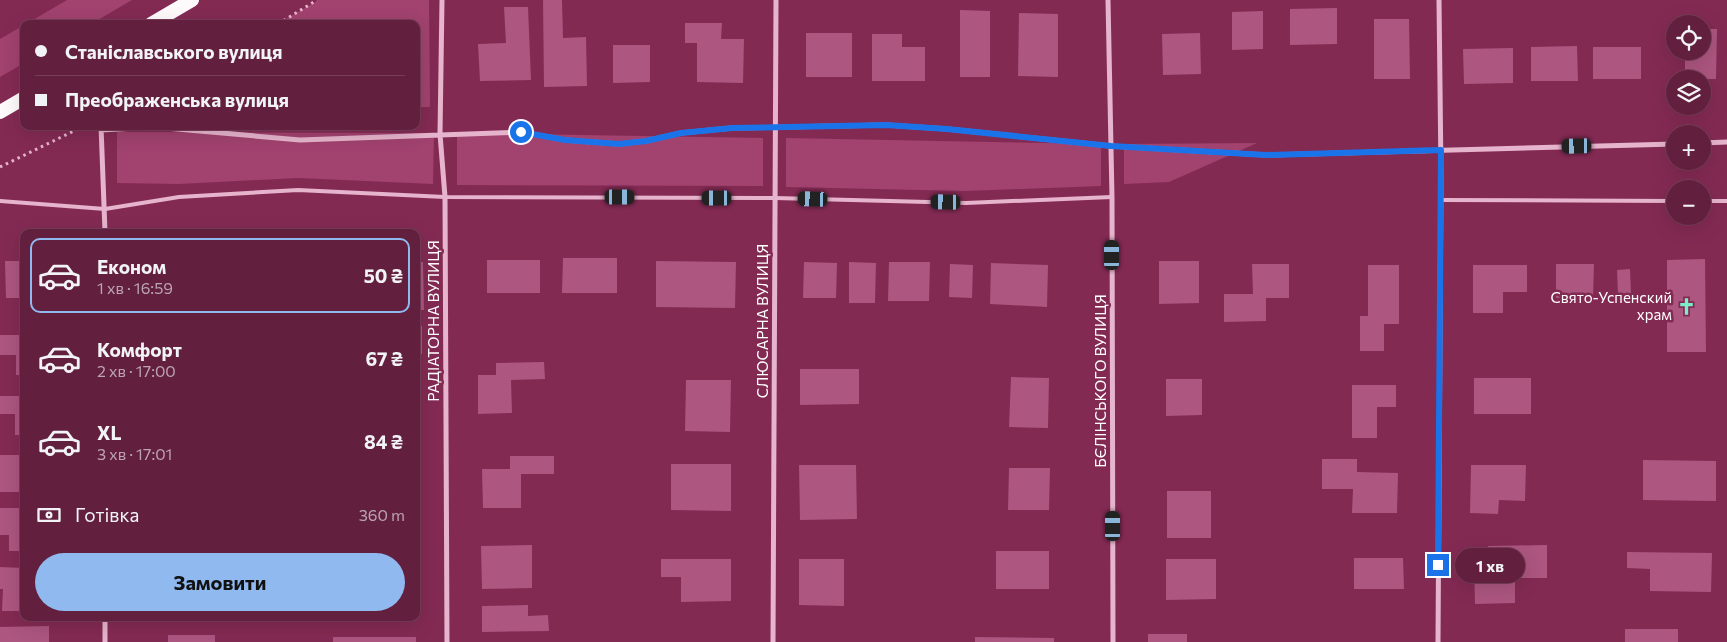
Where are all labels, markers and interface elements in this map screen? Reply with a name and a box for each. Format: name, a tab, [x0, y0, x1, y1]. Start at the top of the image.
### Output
map controls	[1666, 15, 1711, 225]
button: locate	[1666, 15, 1711, 60]
text: Станіславського вулиця	[65, 40, 283, 63]
button: layers	[1666, 70, 1711, 115]
text: Преображенська вулиця	[65, 88, 289, 111]
route start	[510, 121, 532, 143]
button: +	[1666, 125, 1711, 170]
car	[1561, 138, 1592, 154]
button: −	[1666, 180, 1711, 225]
car	[605, 190, 635, 205]
car	[702, 191, 732, 206]
car	[797, 191, 828, 207]
car	[930, 194, 961, 210]
street label: РАДІАТОРНА ВУЛИЦЯ	[424, 240, 442, 402]
car	[1104, 240, 1119, 270]
street label: СЛЮСАРНА ВУЛИЦЯ	[753, 244, 771, 398]
icon: car	[37, 253, 82, 298]
text: Економ	[97, 255, 166, 278]
text: 50 ₴	[364, 264, 403, 287]
text: 1 хв · 16:59	[97, 278, 173, 297]
place label: Свято-Успенский храм	[1551, 288, 1672, 323]
street label: БЄЛІНСЬКОГО ВУЛИЦЯ	[1091, 294, 1109, 468]
church icon: Свято-Успенский храм	[1676, 296, 1696, 316]
icon: car	[37, 336, 82, 381]
text: Комфорт	[97, 338, 182, 361]
text: 67 ₴	[365, 347, 403, 370]
text: 2 хв · 17:00	[97, 361, 176, 380]
icon: car	[37, 419, 82, 464]
text: XL	[97, 421, 122, 444]
text: 84 ₴	[364, 430, 403, 453]
text: 3 хв · 17:01	[97, 444, 172, 463]
icon: cash	[35, 501, 63, 529]
text: Готівка	[75, 503, 139, 526]
text: 360 m	[359, 505, 405, 524]
car	[1105, 511, 1120, 541]
callout: 1 хв	[1456, 548, 1526, 582]
button: Замовити	[35, 553, 405, 611]
route end	[1427, 554, 1449, 576]
text: 1 хв	[1476, 556, 1504, 575]

